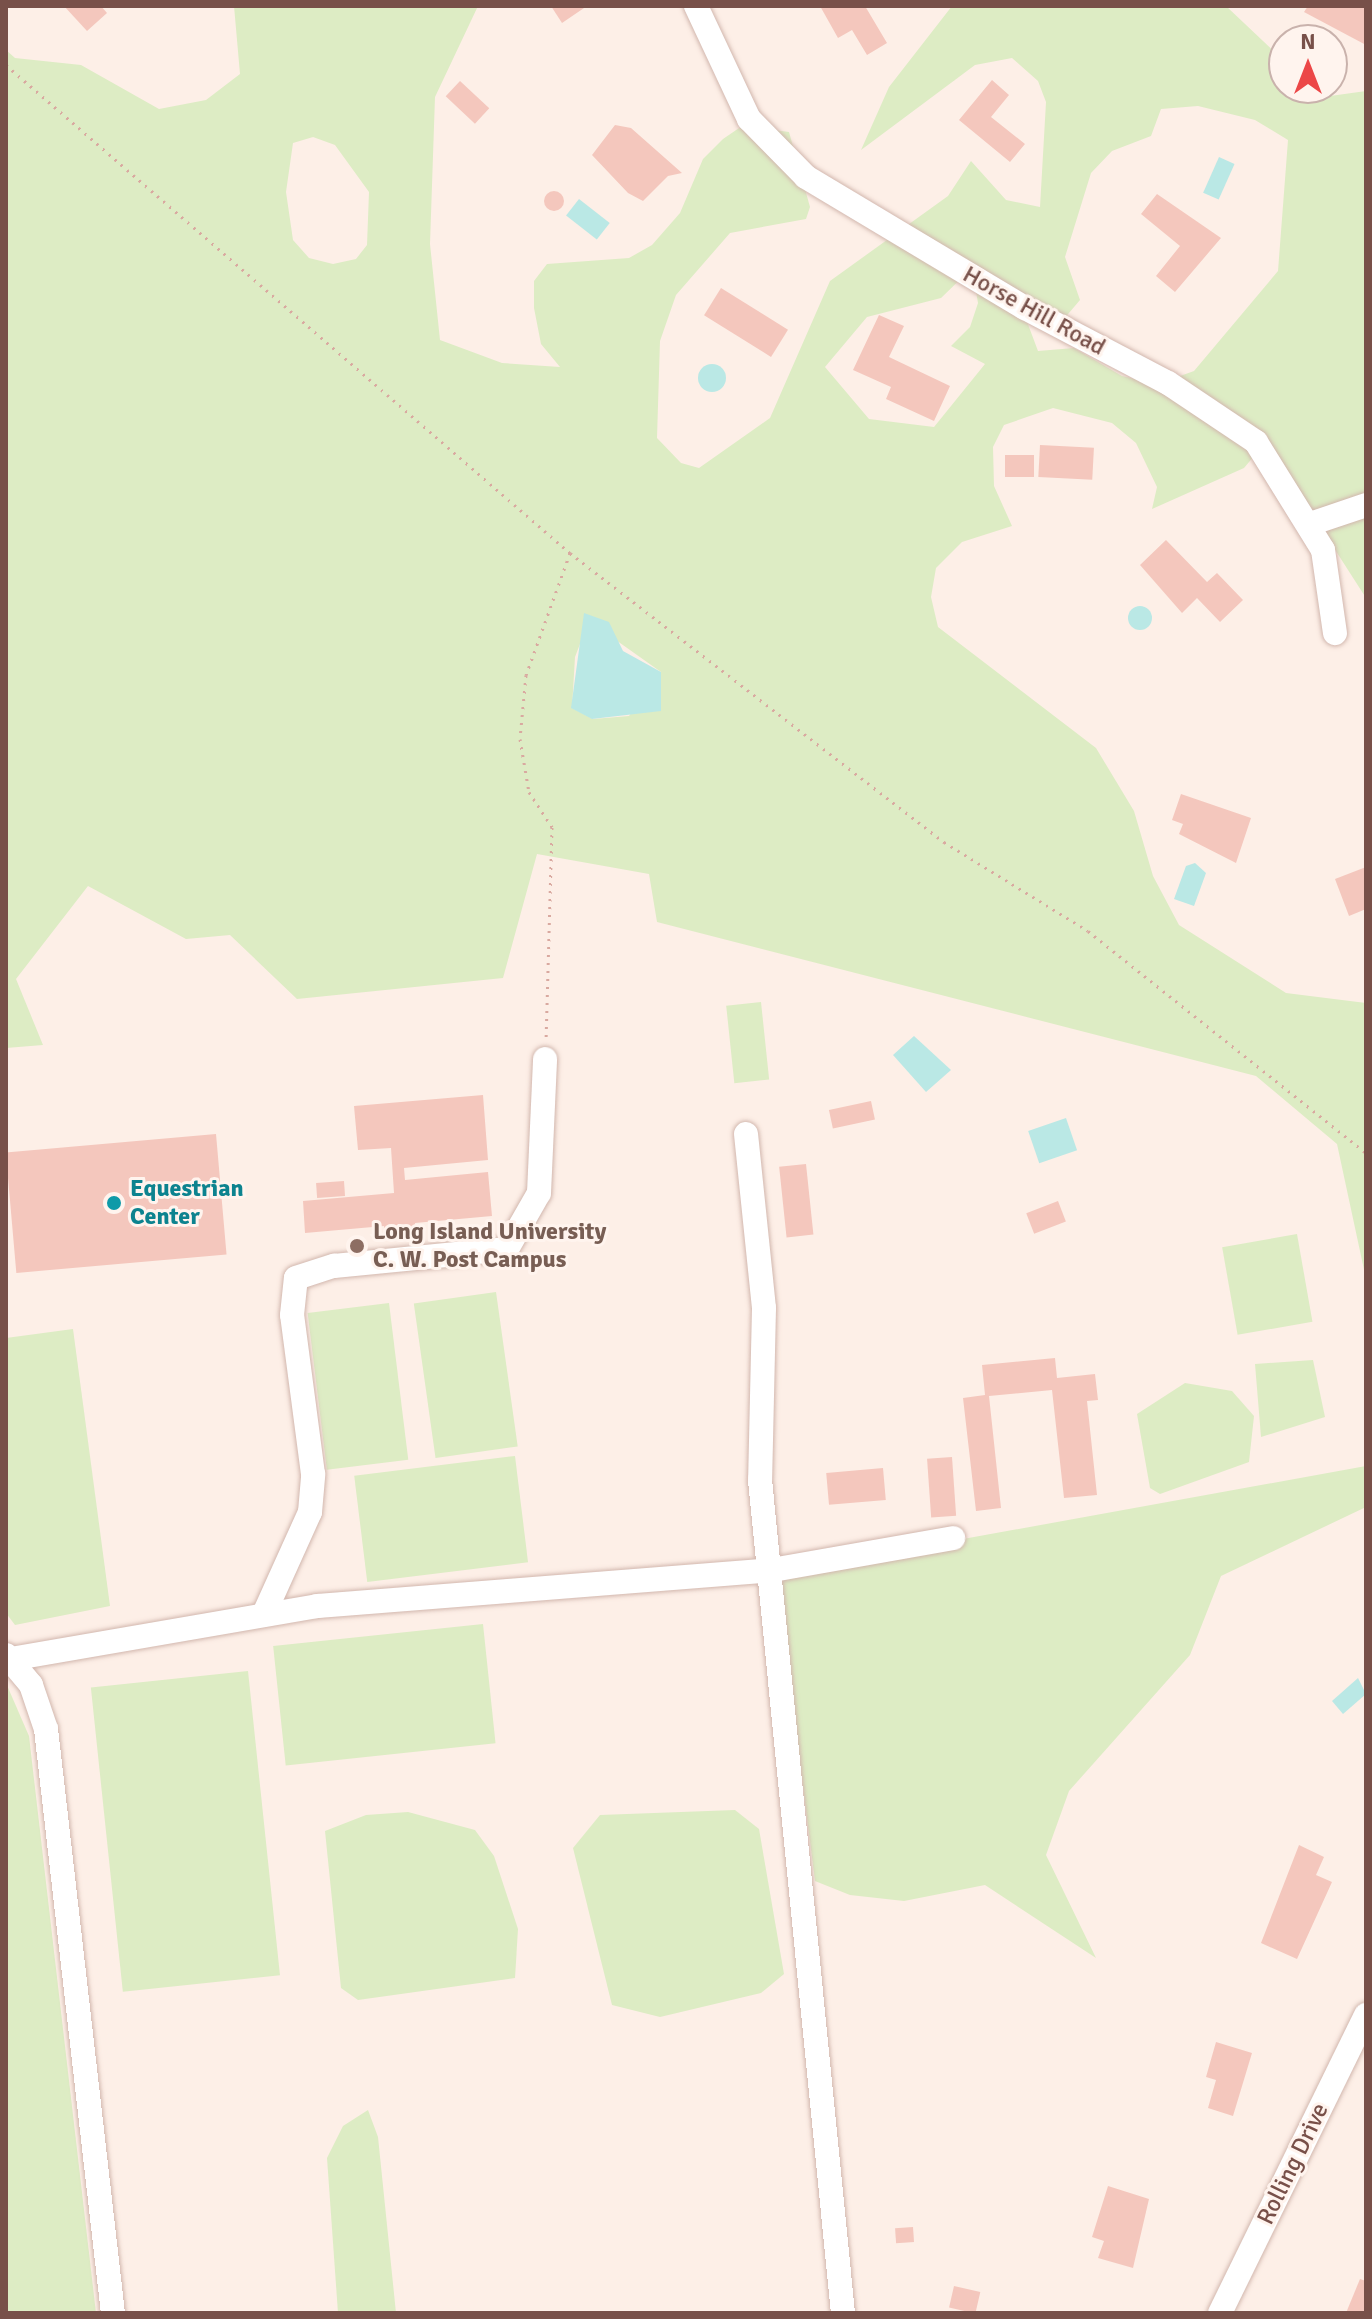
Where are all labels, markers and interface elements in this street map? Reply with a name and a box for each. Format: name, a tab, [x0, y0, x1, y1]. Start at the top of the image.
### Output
north arrow	[1268, 24, 1348, 104]
text: N	[1300, 28, 1316, 55]
street label: Horse Hill Road	[958, 260, 1110, 362]
place label: Equestrian Center	[130, 1175, 244, 1231]
marker: Equestrian Center	[105, 1194, 123, 1212]
place label: Long Island University C. W. Post Campus	[373, 1218, 607, 1274]
marker: Long Island University C. W. Post Campus	[348, 1237, 366, 1255]
street label: Rolling Drive	[1251, 2099, 1335, 2229]

